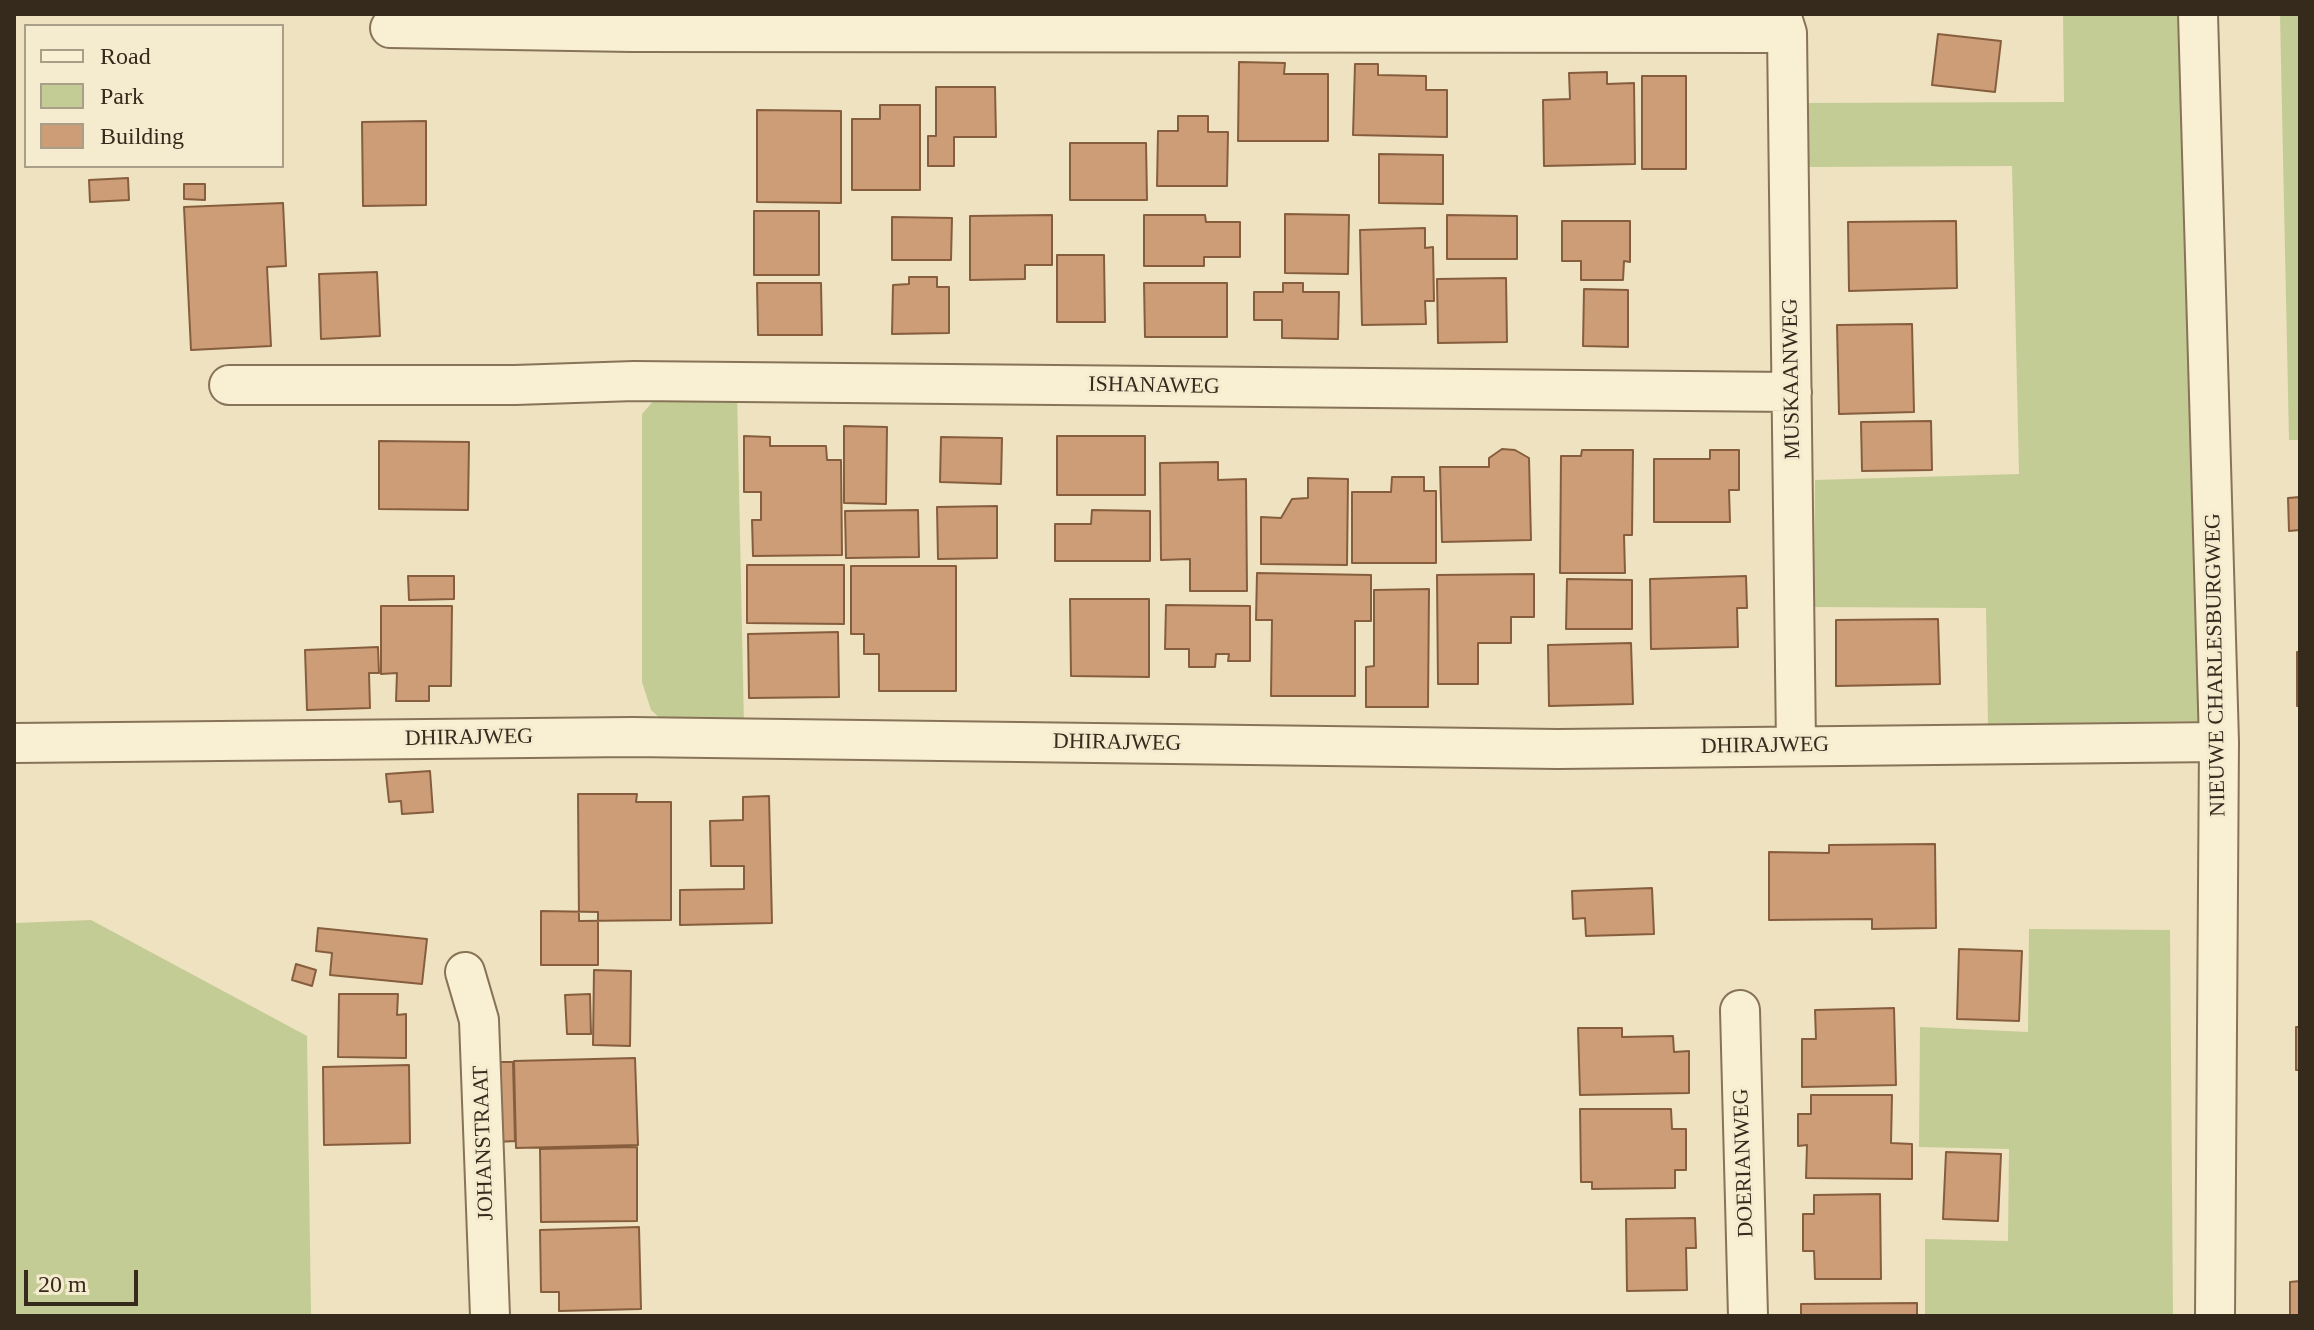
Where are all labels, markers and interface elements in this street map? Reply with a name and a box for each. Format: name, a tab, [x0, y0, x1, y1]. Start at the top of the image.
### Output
legend	[24, 24, 284, 168]
text: Road	[100, 43, 151, 69]
text: Park	[100, 83, 144, 109]
text: Building	[100, 123, 184, 149]
street label: MUSKAANWEG	[1777, 298, 1807, 460]
street label: ISHANAWEG	[1088, 372, 1220, 400]
street label: NIEUWE CHARLESBURGWEG	[2200, 513, 2232, 817]
street label: DHIRAJWEG	[405, 724, 533, 752]
street label: DHIRAJWEG	[1053, 729, 1181, 757]
street label: DHIRAJWEG	[1701, 732, 1829, 760]
street label: JOHANSTRAAT	[468, 1065, 500, 1221]
street label: DOERIANWEG	[1728, 1088, 1760, 1238]
scale bar	[28, 1254, 142, 1304]
text: 20 m	[38, 1271, 87, 1297]

